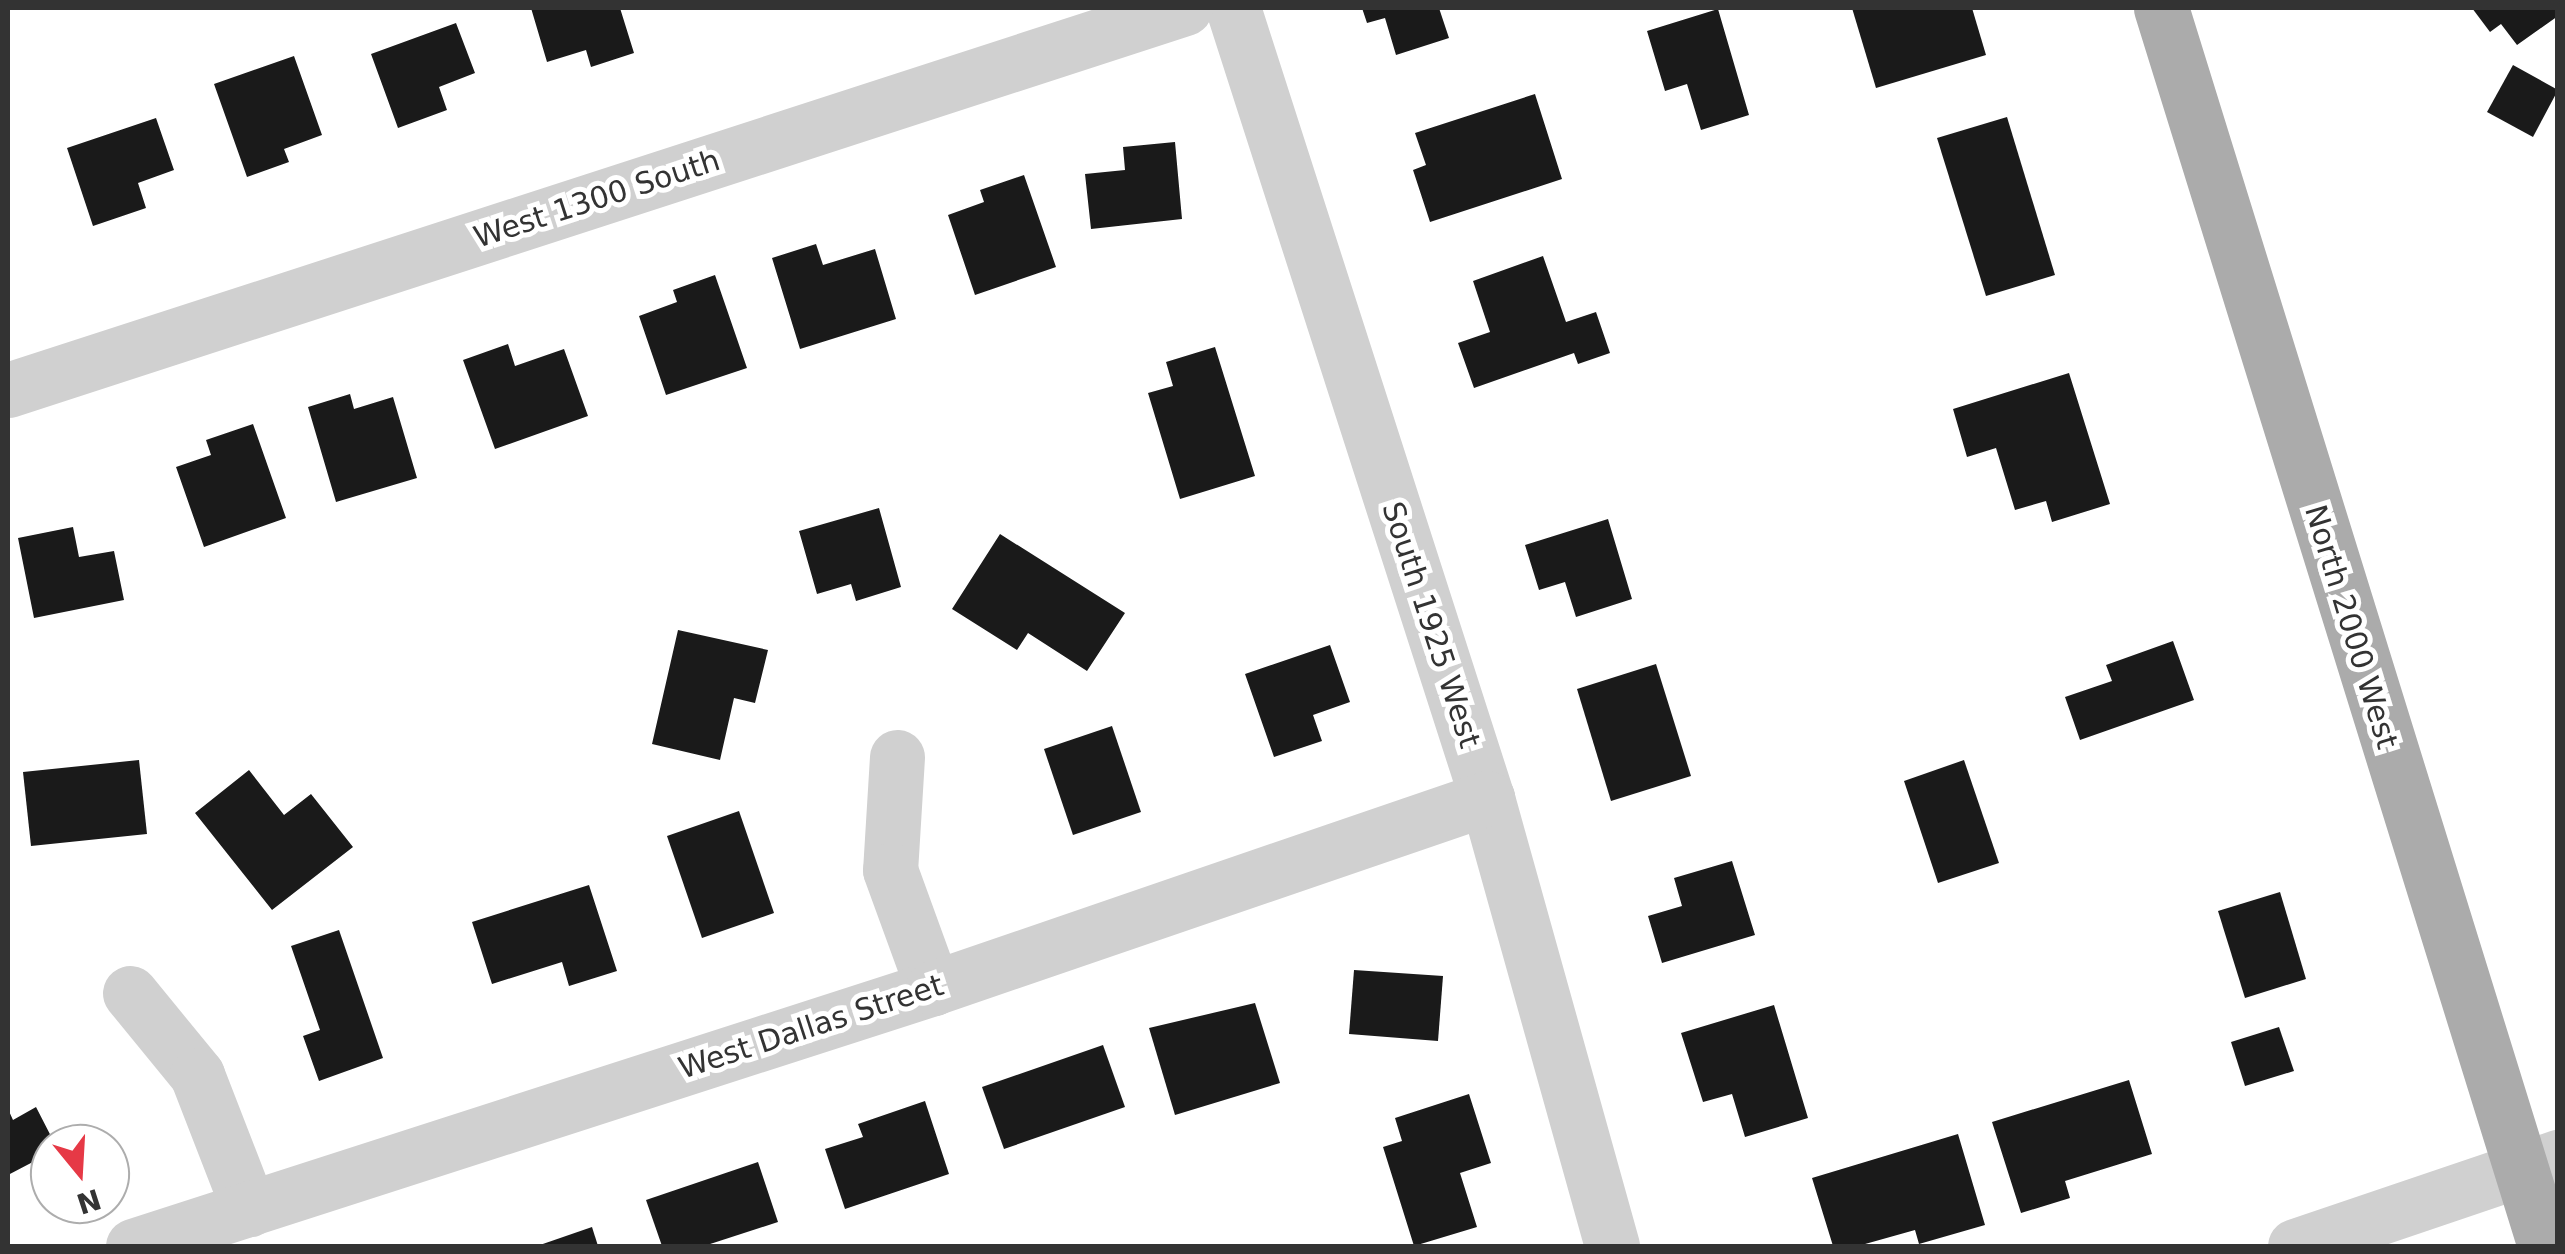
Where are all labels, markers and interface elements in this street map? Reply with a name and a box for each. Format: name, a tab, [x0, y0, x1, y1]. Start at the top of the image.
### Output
street label: West 1300 South	[470, 142, 724, 256]
street label: South 1925 West	[1374, 498, 1488, 752]
street label: North 2000 West	[2297, 501, 2405, 753]
street label: West Dallas Street	[674, 967, 948, 1087]
north arrow	[30, 1124, 130, 1224]
text: N	[73, 1182, 105, 1220]

